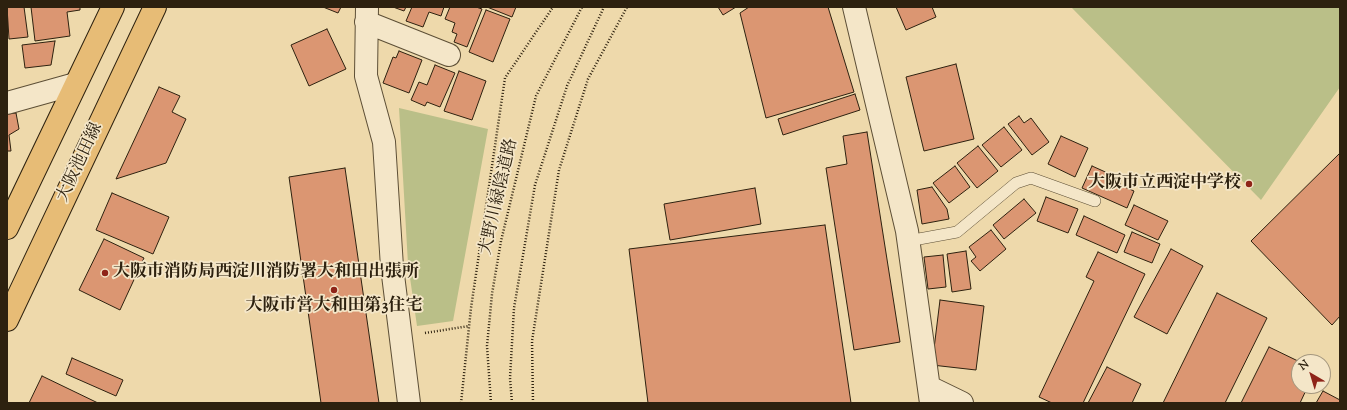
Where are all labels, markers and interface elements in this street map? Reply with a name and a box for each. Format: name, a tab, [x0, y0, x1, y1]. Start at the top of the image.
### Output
street label: 大阪池田線	[54, 120, 108, 206]
street label: 大野川緑陰道路	[477, 137, 523, 257]
place label: 大阪市立西淀中学校	[1088, 174, 1241, 194]
marker: 大阪市立西淀中学校	[1244, 179, 1254, 189]
place label: 大阪市消防局西淀川消防署大和田出張所	[113, 263, 419, 283]
marker: 大阪市消防局西淀川消防署大和田出張所	[100, 268, 110, 278]
marker: 大阪市営大和田第3住宅	[329, 285, 339, 295]
place label: 大阪市営大和田第3住宅	[246, 297, 422, 317]
north arrow	[1291, 354, 1331, 394]
text: N	[1296, 356, 1313, 374]

